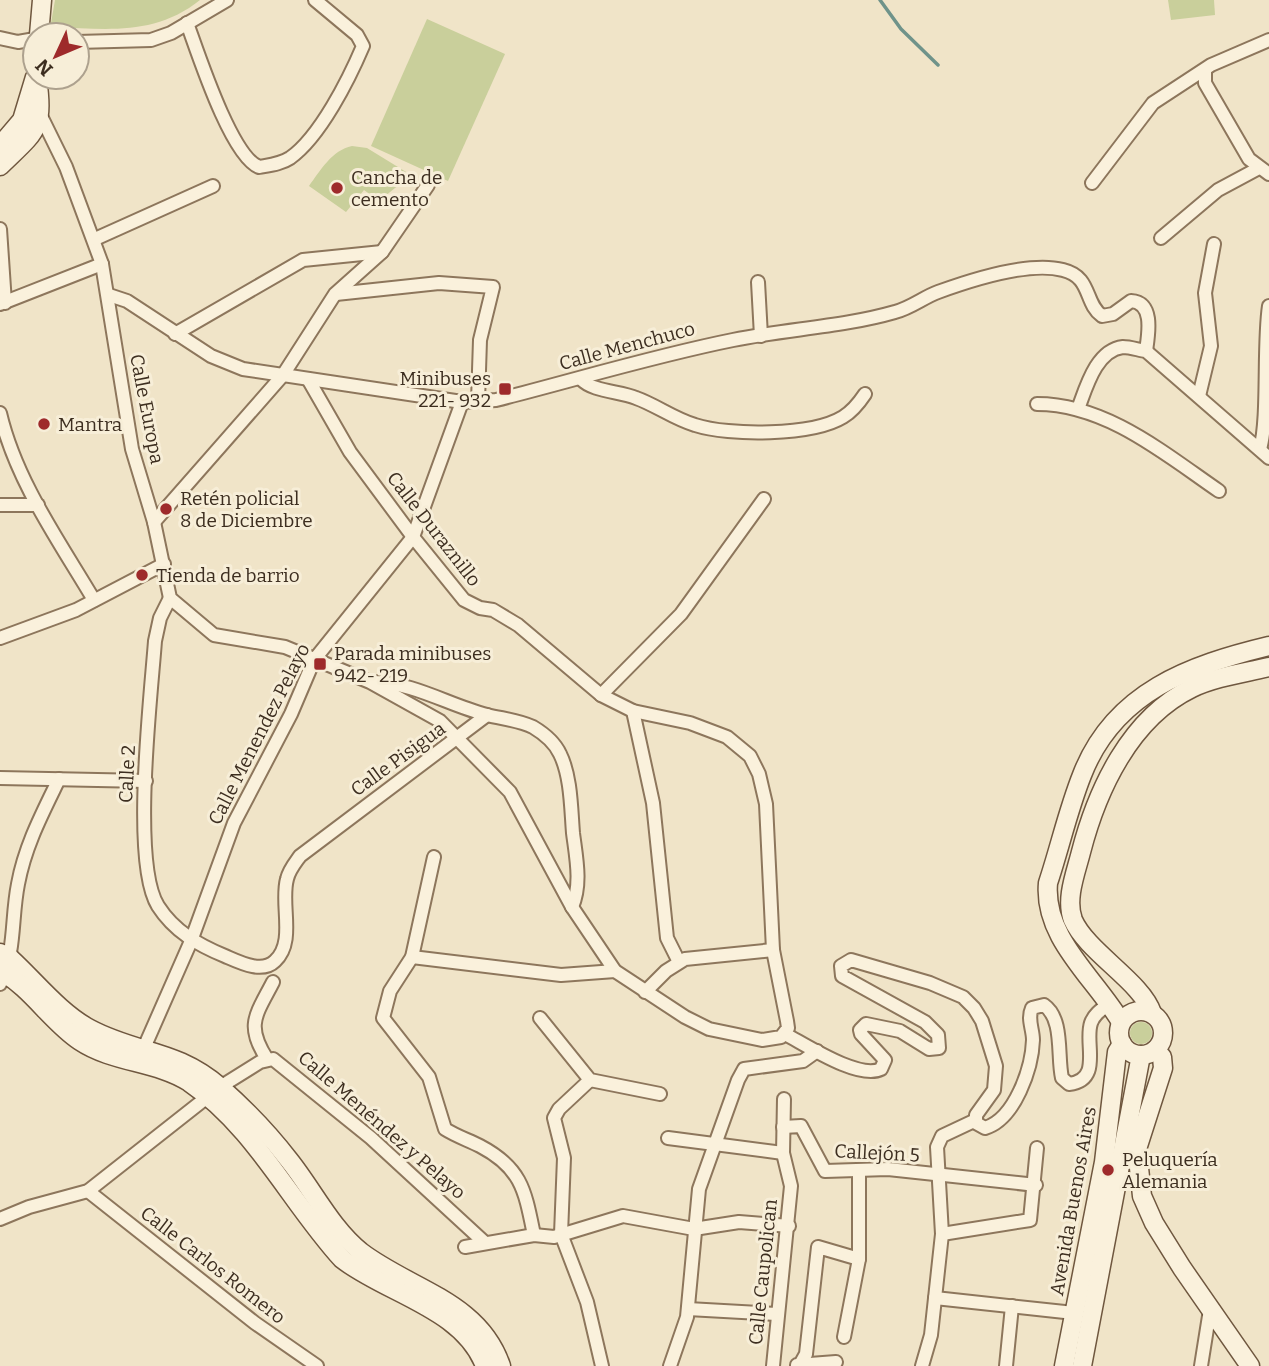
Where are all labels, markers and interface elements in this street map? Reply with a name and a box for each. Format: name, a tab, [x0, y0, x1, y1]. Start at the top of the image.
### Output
north arrow	[21, 21, 91, 91]
text: N	[31, 54, 57, 81]
place label: Cancha de cemento	[351, 166, 442, 211]
marker: Cancha de cemento	[329, 180, 345, 196]
street label: Calle Menchuco	[557, 317, 698, 375]
street label: Calle Europa	[125, 352, 169, 466]
place label: Minibuses 221- 932	[399, 367, 491, 412]
marker: Minibuses 221- 932	[497, 381, 513, 397]
place label: Mantra	[58, 413, 123, 436]
marker: Mantra	[36, 416, 52, 432]
street label: Calle Duraznillo	[382, 467, 486, 591]
place label: Retén policial 8 de Diciembre	[180, 487, 313, 532]
marker: Retén policial 8 de Diciembre	[158, 501, 174, 517]
place label: Tienda de barrio	[156, 564, 300, 587]
marker: Tienda de barrio	[134, 567, 150, 583]
street label: Calle Menendez Pelayo	[203, 639, 315, 829]
place label: Parada minibuses 942- 219	[334, 642, 491, 687]
marker: Parada minibuses 942- 219	[312, 656, 328, 672]
street label: Calle Pisigua	[346, 717, 450, 801]
street label: Calle 2	[114, 745, 140, 803]
street label: Calle Menéndez y Pelayo	[294, 1046, 470, 1204]
street label: Avenida Buenos Aires	[1045, 1105, 1101, 1297]
street label: Callejón 5	[834, 1139, 920, 1167]
place label: Peluquería Alemania	[1122, 1148, 1218, 1193]
marker: Peluquería Alemania	[1100, 1162, 1116, 1178]
street label: Calle Caupolican	[744, 1198, 782, 1346]
street label: Calle Carlos Romero	[136, 1201, 290, 1329]

